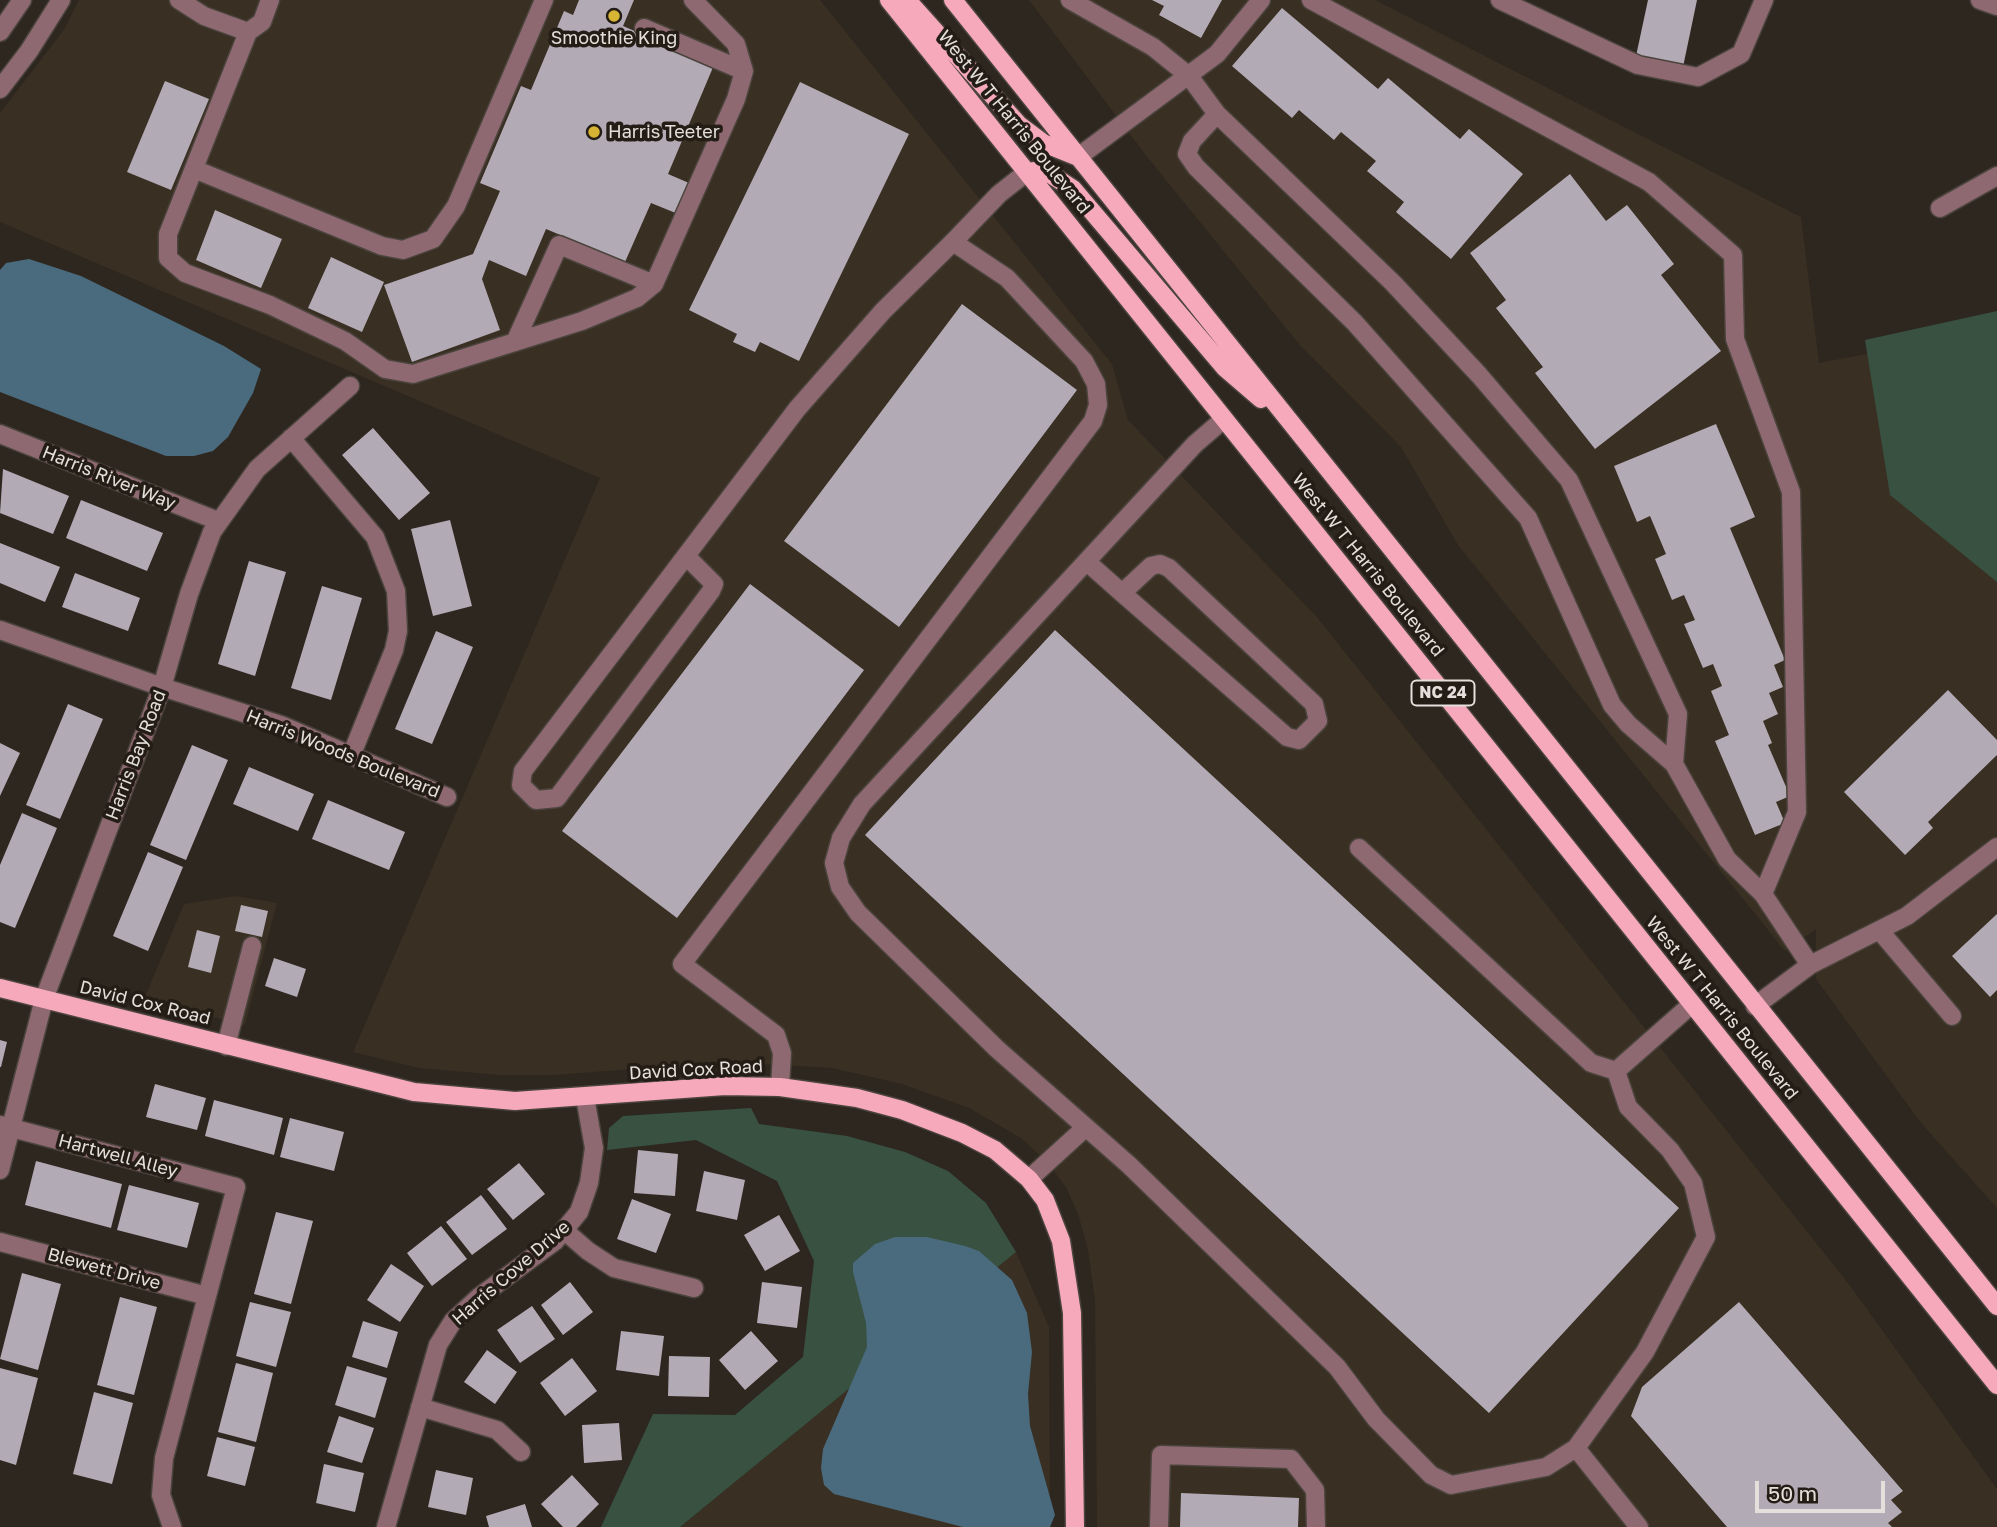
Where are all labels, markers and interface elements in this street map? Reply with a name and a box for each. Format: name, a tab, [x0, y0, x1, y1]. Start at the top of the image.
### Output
marker: Smoothie King	[606, 8, 622, 24]
street label: West W T Harris Boulevard	[933, 26, 1095, 218]
place label: Smoothie King	[551, 27, 677, 49]
place label: Harris Teeter	[608, 121, 720, 143]
marker: Harris Teeter	[586, 124, 602, 140]
street label: Harris River Way	[39, 441, 179, 515]
street label: West W T Harris Boulevard	[1287, 469, 1449, 661]
road number: NC 24	[1412, 680, 1474, 706]
street label: Harris Bay Road	[101, 687, 171, 823]
street label: Harris Woods Boulevard	[243, 705, 443, 803]
street label: West W T Harris Boulevard	[1641, 912, 1803, 1104]
street label: David Cox Road	[77, 976, 213, 1030]
street label: David Cox Road	[628, 1056, 764, 1084]
street label: Hartwell Alley	[56, 1130, 180, 1182]
street label: Harris Cove Drive	[448, 1216, 574, 1330]
street label: Blewett Drive	[45, 1244, 163, 1294]
scale bar	[1759, 1468, 1888, 1512]
text: 50 m	[1768, 1480, 1817, 1506]

